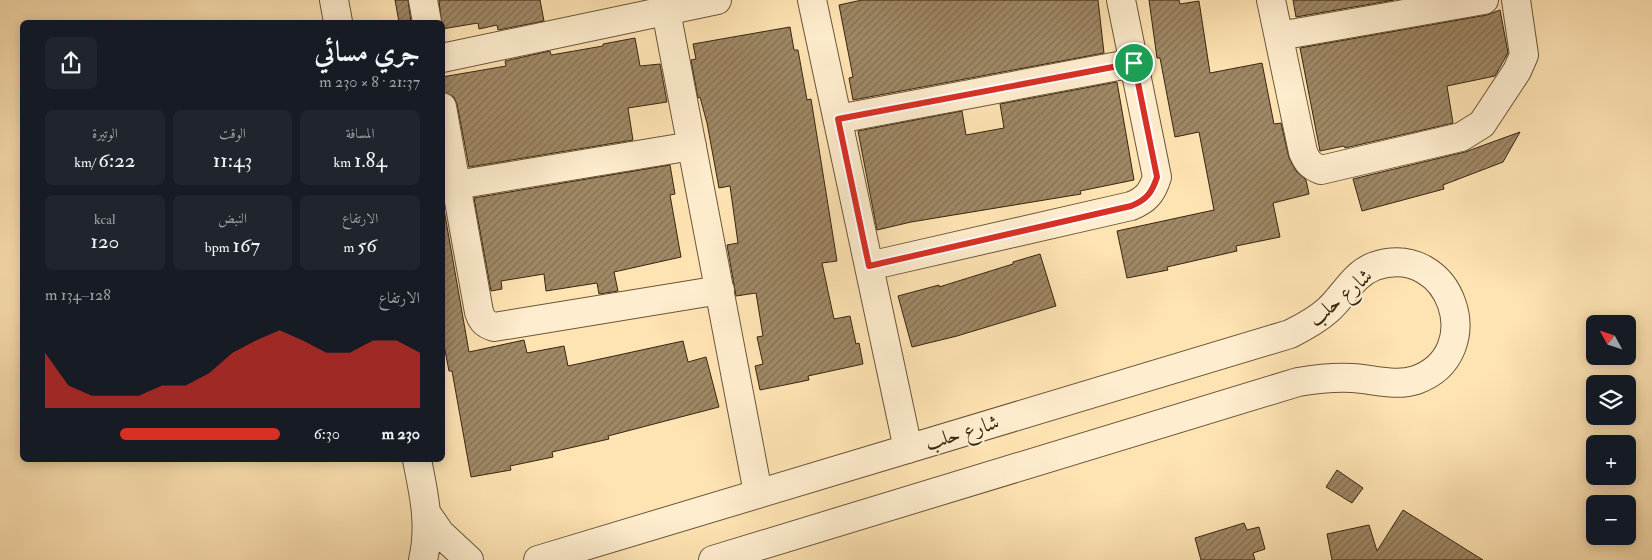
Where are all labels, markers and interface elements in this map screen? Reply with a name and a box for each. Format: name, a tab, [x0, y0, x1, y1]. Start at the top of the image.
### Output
text: جري مسائي	[314, 35, 420, 70]
button: share	[45, 37, 97, 89]
pin	[1113, 42, 1155, 84]
icon: arrive	[1120, 49, 1148, 77]
text: 21:37 · 8 × 230 m	[319, 72, 420, 92]
text: الوتيرة	[92, 125, 118, 142]
text: الوقت	[219, 125, 246, 142]
text: المسافة	[346, 125, 374, 142]
text: 6:22	[98, 147, 135, 174]
text: 11:43	[213, 147, 252, 174]
text: 1.84	[354, 147, 387, 174]
text: /km	[74, 154, 98, 171]
text: km	[334, 154, 354, 171]
text: النبض	[218, 210, 247, 227]
text: الارتفاع	[342, 210, 378, 227]
text: kcal	[94, 211, 116, 228]
text: 120	[90, 228, 119, 255]
text: 167	[233, 232, 260, 259]
text: 56	[357, 232, 377, 259]
text: bpm	[205, 239, 233, 256]
text: m	[343, 239, 357, 256]
street label: شارع حلب	[1302, 263, 1381, 335]
text: 128–134 m	[45, 285, 111, 305]
text: الارتفاع	[378, 288, 420, 308]
north arrow	[1586, 315, 1636, 365]
map controls	[1586, 315, 1636, 545]
button: layers	[1586, 375, 1636, 425]
street label: شارع حلب	[922, 408, 1004, 460]
text: 6:30	[314, 424, 340, 444]
text: 230 m	[382, 424, 420, 444]
button: +	[1586, 435, 1636, 485]
button: −	[1586, 495, 1636, 545]

